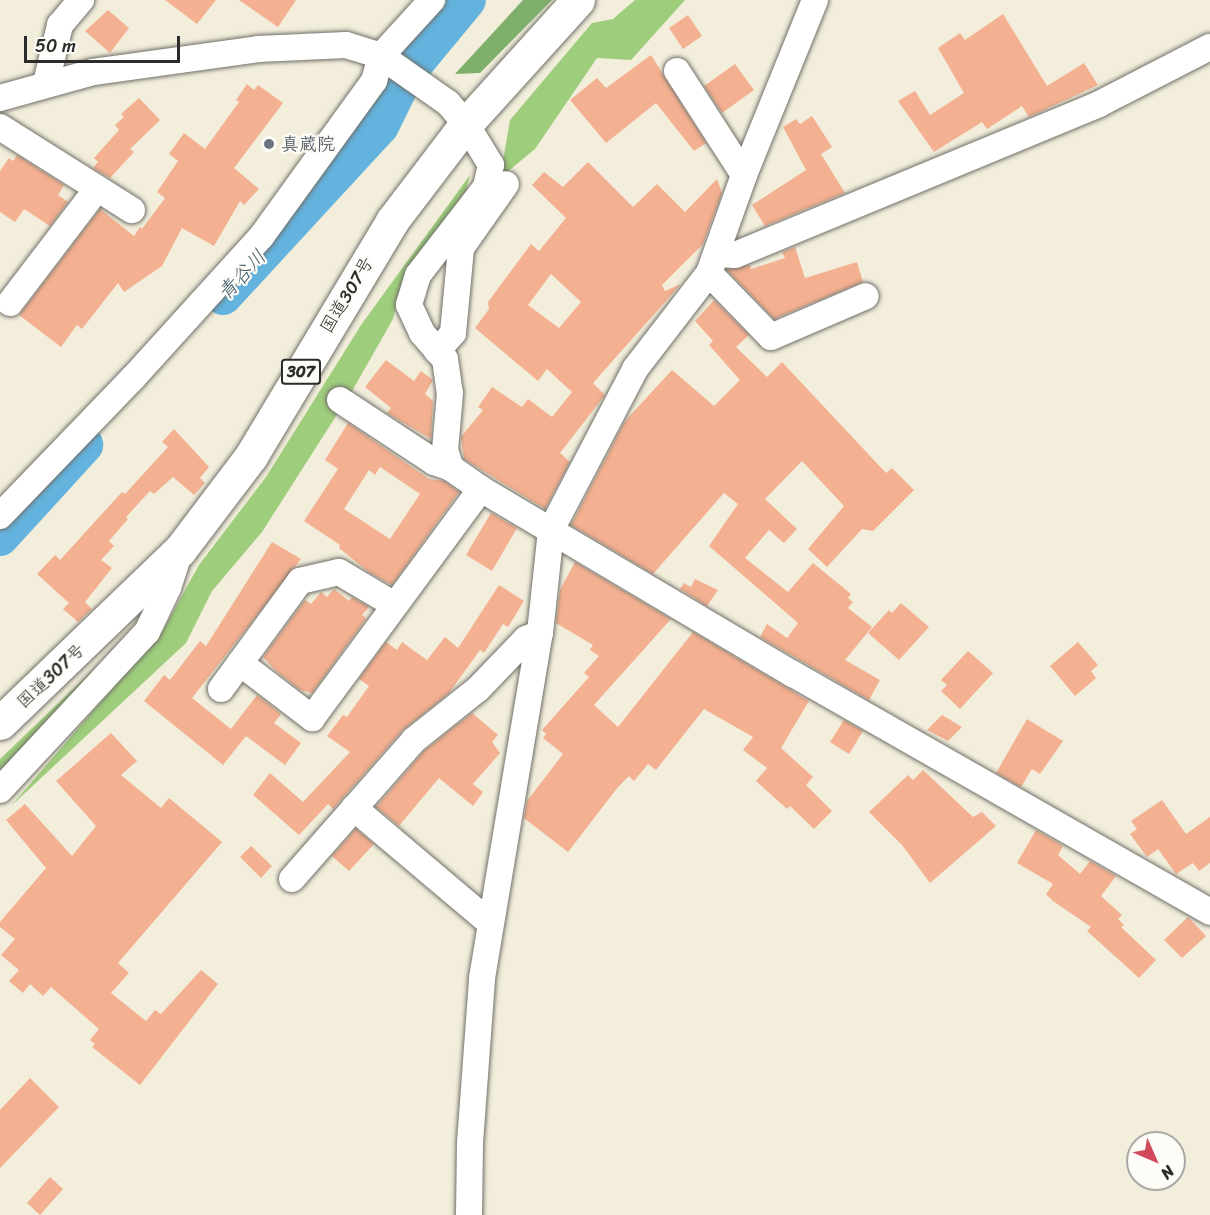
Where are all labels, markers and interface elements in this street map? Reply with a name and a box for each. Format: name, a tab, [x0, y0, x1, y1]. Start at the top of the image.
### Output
scale bar	[27, 24, 183, 62]
text: 50 m	[35, 30, 76, 62]
place label: 真蔵院	[281, 133, 335, 155]
marker: 真蔵院	[262, 137, 276, 151]
water label: 青谷川	[213, 245, 271, 305]
street label: 国道307号	[316, 253, 378, 337]
road number: 307	[280, 359, 322, 385]
street label: 国道307号	[12, 639, 90, 713]
north arrow	[1126, 1131, 1186, 1191]
text: N	[1153, 1158, 1182, 1187]

